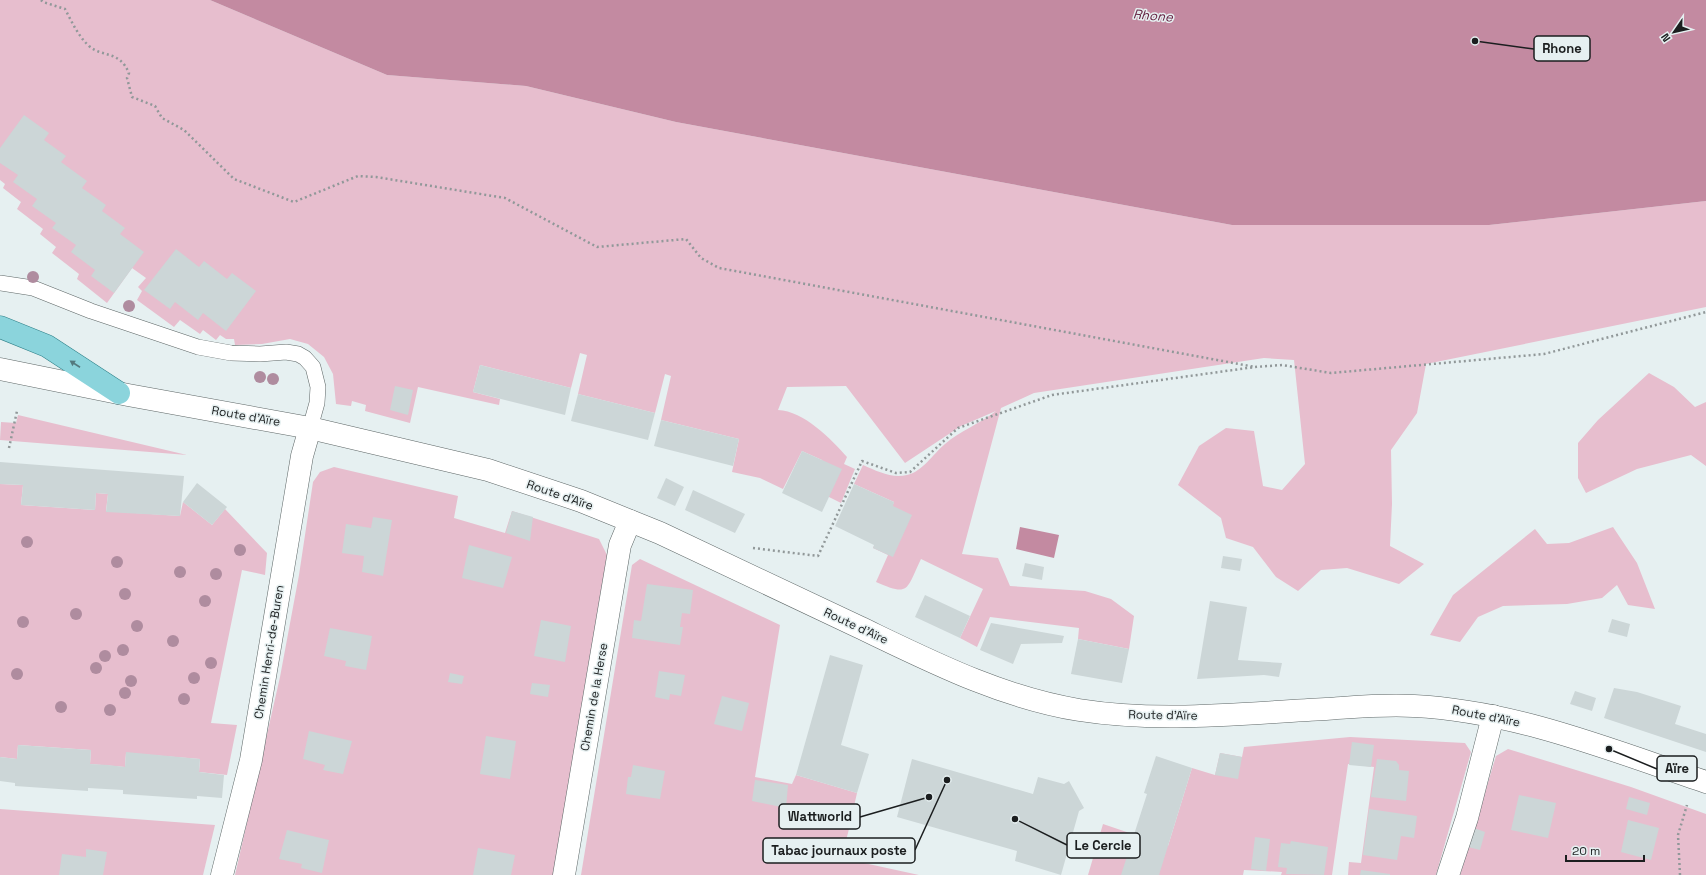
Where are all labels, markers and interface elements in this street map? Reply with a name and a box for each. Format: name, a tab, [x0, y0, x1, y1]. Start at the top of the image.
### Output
water label: Rhone	[1132, 5, 1175, 26]
north arrow	[1654, 12, 1694, 52]
text: N	[1658, 31, 1674, 45]
callout: Rhone	[1534, 36, 1590, 61]
text: Rhone	[1542, 40, 1582, 57]
one-way arrow	[69, 360, 80, 368]
street label: Route d'Aïre	[210, 402, 282, 430]
street label: Route d'Aïre	[525, 476, 595, 514]
street label: Chemin Henri-de-Buren	[251, 584, 287, 720]
street label: Route d'Aïre	[821, 604, 891, 648]
street label: Chemin de la Herse	[577, 642, 611, 752]
street label: Route d'Aïre	[1450, 702, 1522, 730]
street label: Route d'Aïre	[1128, 706, 1198, 724]
callout: Aïre	[1657, 756, 1697, 781]
text: Aïre	[1665, 760, 1689, 777]
callout: Wattworld	[779, 804, 860, 829]
text: Wattworld	[788, 808, 852, 825]
callout: Le Cercle	[1067, 833, 1140, 858]
text: Le Cercle	[1074, 837, 1132, 854]
scale bar	[1566, 837, 1644, 863]
callout: Tabac journaux poste	[763, 838, 915, 863]
text: Tabac journaux poste	[771, 842, 907, 859]
text: 20 m	[1572, 843, 1600, 859]

